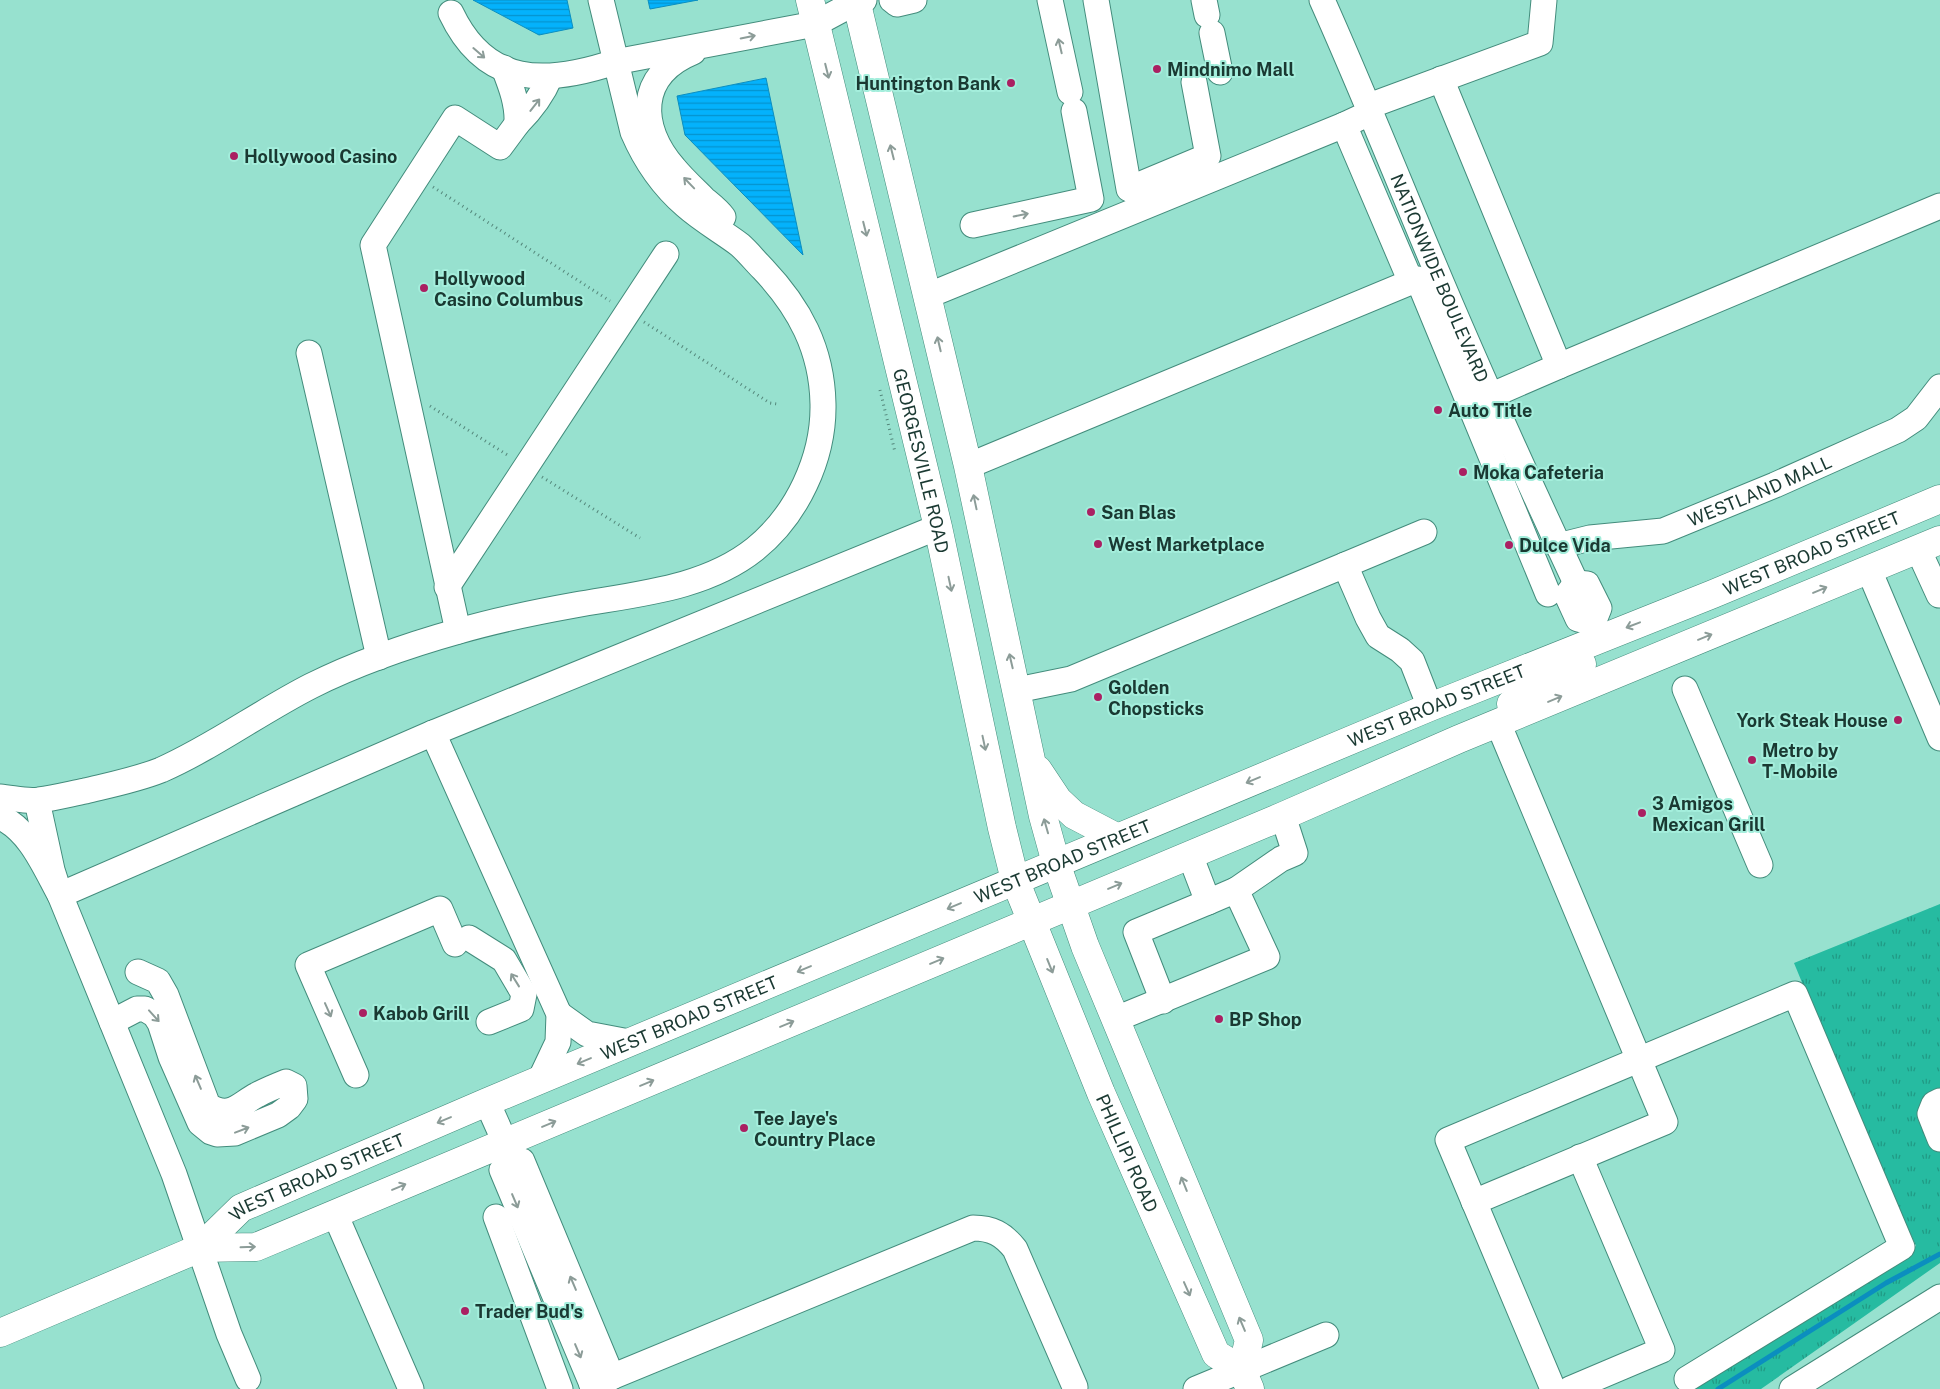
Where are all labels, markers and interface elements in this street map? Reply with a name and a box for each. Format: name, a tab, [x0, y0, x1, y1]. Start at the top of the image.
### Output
one-way arrow	[740, 31, 756, 41]
one-way arrow	[1055, 38, 1064, 54]
one-way arrow	[472, 47, 485, 58]
place label: Mindnimo Mall	[1167, 59, 1294, 80]
one-way arrow	[823, 62, 832, 78]
marker: Mindnimo Mall	[1151, 63, 1163, 75]
place label: Huntington Bank	[855, 73, 1002, 94]
marker: Huntington Bank	[1005, 77, 1017, 89]
one-way arrow	[529, 98, 540, 111]
one-way arrow	[887, 145, 897, 161]
place label: Hollywood Casino	[244, 146, 397, 167]
marker: Hollywood Casino	[228, 150, 240, 162]
street label: NATIONWIDE BOULEVARD	[1387, 171, 1494, 385]
one-way arrow	[683, 178, 695, 190]
one-way arrow	[1013, 209, 1029, 219]
one-way arrow	[861, 220, 870, 236]
place label: Hollywood Casino Columbus	[434, 268, 583, 310]
marker: Hollywood Casino Columbus	[418, 282, 430, 294]
one-way arrow	[934, 337, 943, 353]
street label: GEORGESVILLE ROAD	[889, 366, 954, 555]
place label: Auto Title	[1448, 400, 1532, 421]
marker: Auto Title	[1432, 404, 1444, 416]
street label: WESTLAND MALL	[1684, 451, 1835, 530]
place label: Moka Cafeteria	[1473, 462, 1604, 483]
marker: Moka Cafeteria	[1457, 466, 1469, 478]
one-way arrow	[970, 495, 980, 511]
place label: San Blas	[1101, 502, 1176, 523]
marker: San Blas	[1085, 506, 1097, 518]
street label: WEST BROAD STREET	[1720, 506, 1903, 599]
place label: West Marketplace	[1108, 534, 1265, 555]
place label: Dulce Vida	[1519, 535, 1611, 556]
marker: West Marketplace	[1092, 538, 1104, 550]
marker: Dulce Vida	[1503, 539, 1515, 551]
one-way arrow	[946, 576, 955, 592]
one-way arrow	[1813, 585, 1828, 594]
one-way arrow	[1625, 622, 1640, 631]
one-way arrow	[1697, 632, 1712, 642]
one-way arrow	[1005, 654, 1015, 670]
street label: WEST BROAD STREET	[1344, 660, 1528, 751]
place label: Golden Chopsticks	[1108, 677, 1204, 719]
marker: Golden Chopsticks	[1092, 691, 1104, 703]
one-way arrow	[1547, 694, 1562, 704]
place label: York Steak House	[1737, 710, 1888, 731]
marker: York Steak House	[1892, 714, 1904, 726]
one-way arrow	[980, 735, 989, 751]
place label: Metro by T-Mobile	[1762, 740, 1838, 782]
marker: Metro by T-Mobile	[1746, 754, 1758, 766]
one-way arrow	[1246, 776, 1261, 785]
place label: 3 Amigos Mexican Grill	[1652, 793, 1766, 835]
marker: 3 Amigos Mexican Grill	[1636, 807, 1648, 819]
street label: WEST BROAD STREET	[971, 815, 1154, 907]
one-way arrow	[1040, 818, 1050, 834]
one-way arrow	[1107, 881, 1122, 891]
one-way arrow	[947, 902, 962, 911]
one-way arrow	[929, 956, 944, 965]
one-way arrow	[1046, 958, 1056, 973]
one-way arrow	[797, 964, 812, 974]
street label: WEST BROAD STREET	[597, 971, 781, 1064]
one-way arrow	[510, 973, 520, 987]
one-way arrow	[323, 1002, 333, 1017]
place label: Kabob Grill	[373, 1003, 470, 1024]
marker: Kabob Grill	[357, 1007, 369, 1019]
place label: BP Shop	[1229, 1009, 1302, 1030]
one-way arrow	[149, 1010, 160, 1023]
marker: BP Shop	[1213, 1013, 1225, 1025]
one-way arrow	[779, 1019, 794, 1028]
one-way arrow	[577, 1057, 592, 1067]
one-way arrow	[193, 1075, 202, 1090]
one-way arrow	[639, 1078, 654, 1088]
street label: PHILLIPI ROAD	[1092, 1091, 1163, 1215]
place label: Tee Jaye's Country Place	[754, 1108, 876, 1150]
one-way arrow	[437, 1116, 452, 1126]
one-way arrow	[541, 1119, 556, 1129]
marker: Tee Jaye's Country Place	[738, 1122, 750, 1134]
one-way arrow	[233, 1125, 249, 1134]
street label: WEST BROAD STREET	[224, 1128, 408, 1225]
one-way arrow	[1178, 1176, 1187, 1191]
one-way arrow	[391, 1182, 406, 1192]
one-way arrow	[511, 1193, 520, 1208]
one-way arrow	[240, 1243, 256, 1252]
one-way arrow	[568, 1276, 577, 1291]
one-way arrow	[1182, 1281, 1192, 1296]
place label: Trader Bud's	[475, 1301, 583, 1322]
marker: Trader Bud's	[459, 1305, 471, 1317]
one-way arrow	[1237, 1316, 1246, 1331]
one-way arrow	[573, 1343, 583, 1358]

